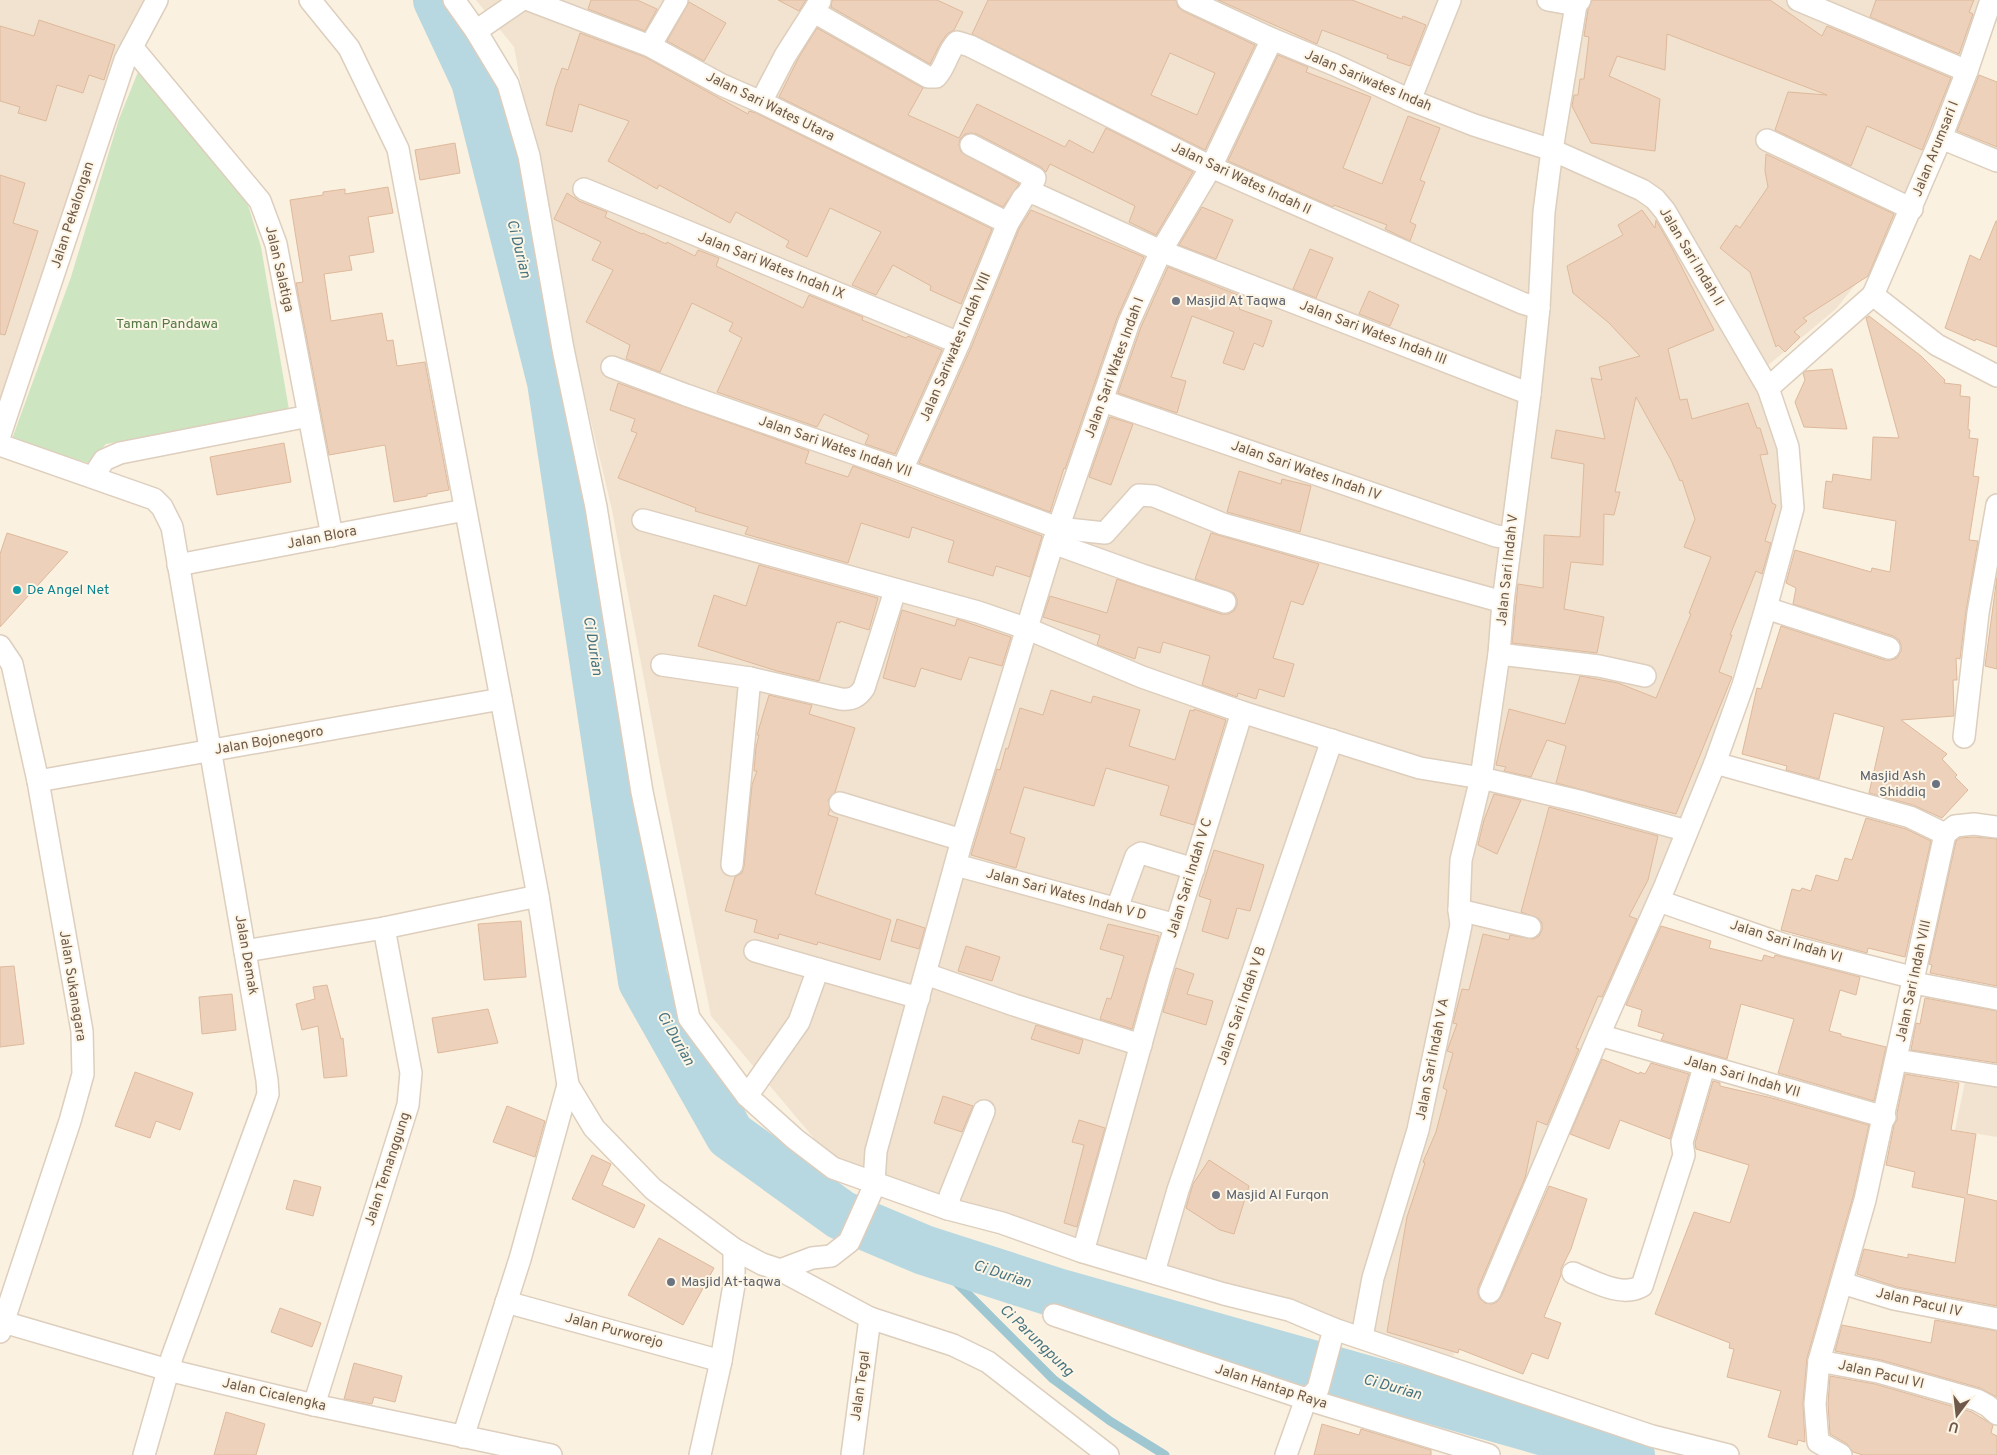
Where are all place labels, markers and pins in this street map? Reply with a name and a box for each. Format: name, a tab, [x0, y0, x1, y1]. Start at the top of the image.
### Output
place label: Masjid At Taqwa	[1186, 293, 1286, 310]
marker: Masjid At Taqwa	[1170, 295, 1182, 307]
place label: De Angel Net	[27, 582, 109, 599]
marker: De Angel Net	[11, 584, 23, 596]
place label: Masjid Ash Shiddiq	[1860, 768, 1926, 801]
marker: Masjid Ash Shiddiq	[1930, 778, 1942, 790]
place label: Masjid Al Furqon	[1226, 1187, 1329, 1204]
marker: Masjid Al Furqon	[1210, 1189, 1222, 1201]
place label: Masjid At-taqwa	[681, 1274, 781, 1291]
marker: Masjid At-taqwa	[665, 1276, 677, 1288]

